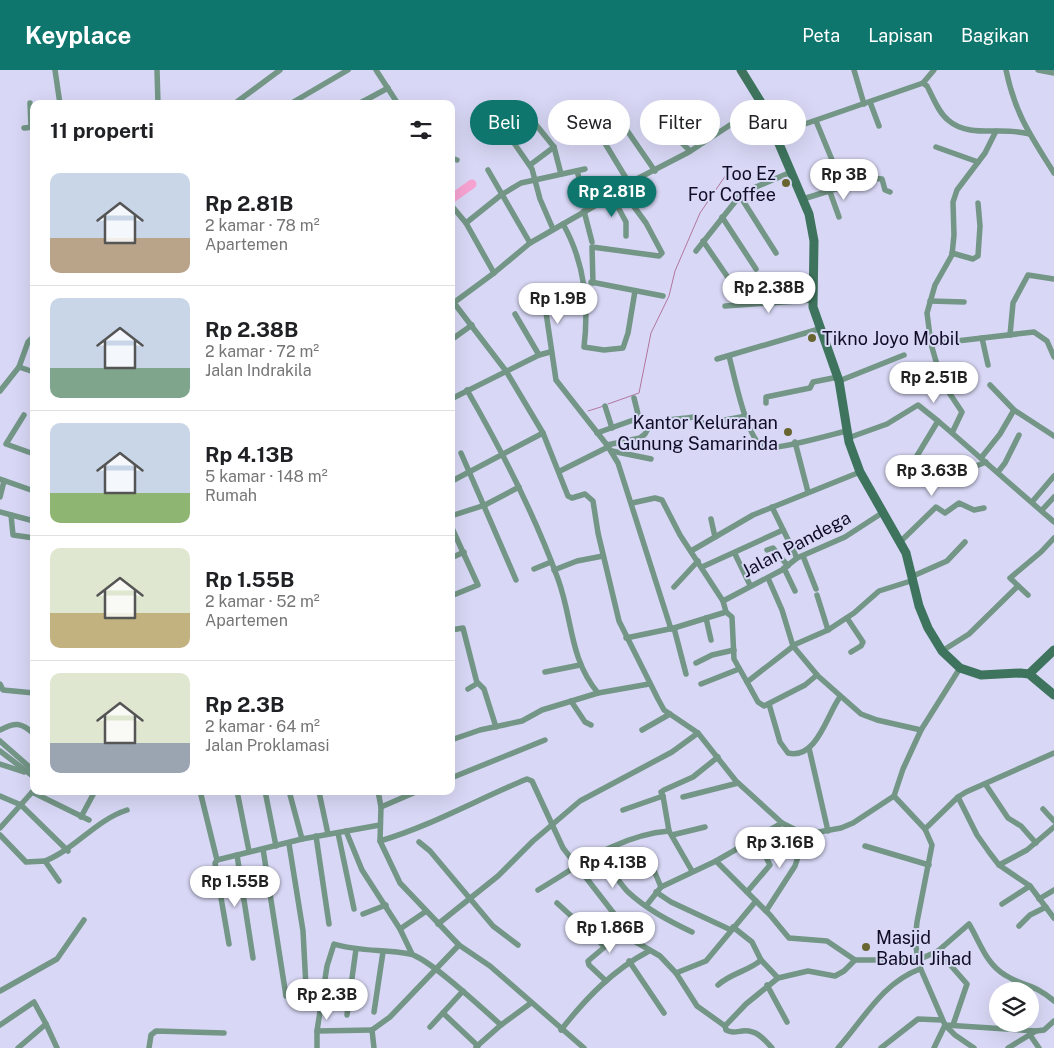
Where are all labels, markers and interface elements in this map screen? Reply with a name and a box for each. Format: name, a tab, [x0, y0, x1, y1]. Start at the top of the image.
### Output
text: Keyplace	[25, 21, 131, 49]
text: Peta	[802, 25, 840, 46]
text: Lapisan	[868, 25, 933, 46]
text: Bagikan	[961, 25, 1029, 46]
chip: Beli	[470, 100, 538, 145]
chip: Sewa	[548, 100, 630, 145]
chip: Filter	[640, 100, 720, 145]
chip: Baru	[730, 100, 806, 145]
icon: filters	[407, 116, 435, 144]
text: 11 properti	[50, 118, 154, 143]
pin: Rp 3B	[809, 158, 879, 201]
place label: Too Ez For Coffee	[688, 163, 776, 205]
text: Rp 3B	[821, 165, 867, 184]
pin: Rp 2.81B	[560, 176, 664, 218]
marker: Too Ez For Coffee	[780, 177, 792, 189]
text: Rp 2.81B	[578, 182, 646, 201]
text: Rp 2.81B	[205, 191, 293, 216]
icon: home	[90, 193, 150, 253]
text: 2 kamar · 78 m²	[205, 216, 320, 235]
text: Apartemen	[205, 235, 288, 254]
pin: Rp 2.38B	[717, 272, 821, 314]
text: Rp 2.38B	[733, 278, 805, 297]
pin: Rp 1.9B	[512, 282, 604, 325]
text: Rp 1.9B	[529, 289, 587, 308]
text: Rp 2.38B	[205, 317, 298, 342]
icon: home	[90, 318, 150, 378]
place label: Tikno Joyo Mobil	[822, 328, 960, 349]
marker: Tikno Joyo Mobil	[806, 332, 818, 344]
text: 2 kamar · 72 m²	[205, 342, 319, 361]
text: Jalan Indrakila	[205, 361, 312, 380]
pin: Rp 2.51B	[882, 362, 986, 404]
text: Rp 2.51B	[900, 368, 968, 387]
place label: Kantor Kelurahan Gunung Samarinda	[617, 412, 778, 454]
marker: Kantor Kelurahan Gunung Samarinda	[782, 426, 794, 438]
text: Rp 4.13B	[205, 442, 294, 467]
icon: home	[90, 443, 150, 503]
pin: Rp 3.63B	[880, 454, 984, 497]
text: Rp 3.63B	[896, 461, 968, 480]
text: 5 kamar · 148 m²	[205, 467, 328, 486]
text: Rumah	[205, 486, 257, 505]
street label: Jalan Pandega	[738, 506, 854, 582]
text: Rp 1.55B	[205, 567, 294, 592]
icon: home	[90, 568, 150, 628]
text: 2 kamar · 52 m²	[205, 592, 320, 611]
text: Apartemen	[205, 611, 288, 630]
text: Rp 2.3B	[205, 692, 284, 717]
icon: home	[90, 693, 150, 753]
text: 2 kamar · 64 m²	[205, 717, 320, 736]
text: Jalan Proklamasi	[205, 736, 329, 755]
pin: Rp 3.16B	[728, 826, 832, 869]
text: Rp 3.16B	[746, 833, 814, 852]
pin: Rp 4.13B	[561, 846, 665, 889]
text: Rp 4.13B	[579, 853, 647, 872]
pin: Rp 1.55B	[183, 866, 287, 908]
text: Rp 1.55B	[201, 872, 269, 891]
pin: Rp 1.86B	[558, 912, 662, 954]
text: Rp 1.86B	[576, 918, 644, 937]
place label: Masjid Babul Jihad	[876, 927, 972, 969]
marker: Masjid Babul Jihad	[860, 941, 872, 953]
pin: Rp 2.3B	[281, 978, 373, 1021]
map controls	[989, 982, 1039, 1032]
button: layers	[989, 982, 1039, 1032]
text: Rp 2.3B	[297, 985, 357, 1004]

